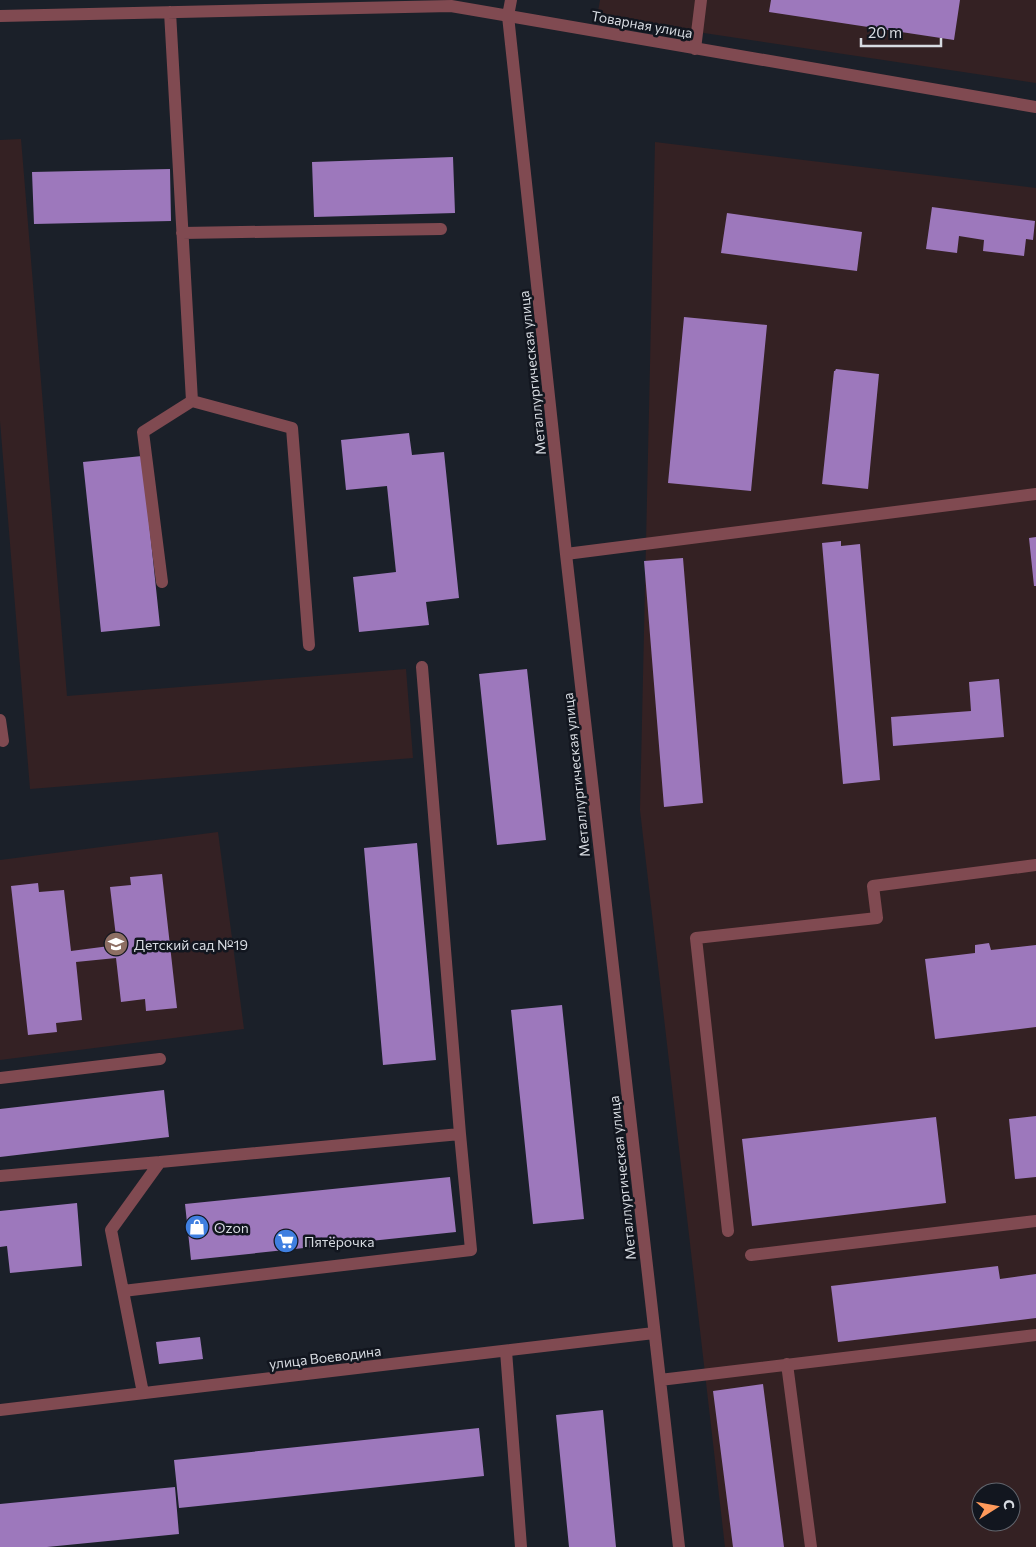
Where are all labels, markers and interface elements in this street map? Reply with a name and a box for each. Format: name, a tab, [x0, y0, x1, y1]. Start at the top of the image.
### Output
street label: Товарная улица	[590, 7, 694, 41]
scale bar	[861, 15, 941, 47]
text: 20 m	[868, 23, 902, 41]
street label: Металлургическая улица	[515, 290, 549, 456]
street label: Металлургическая улица	[559, 692, 593, 858]
school or university icon: Детский сад №19	[103, 931, 129, 957]
place label: Детский сад №19	[134, 936, 248, 953]
street label: Металлургическая улица	[605, 1095, 639, 1261]
shop icon: Ozon	[184, 1214, 210, 1240]
place label: Ozon	[214, 1219, 249, 1236]
supermarket icon: Пятёрочка	[273, 1228, 299, 1254]
place label: Пятёрочка	[304, 1233, 374, 1250]
street label: улица Воеводина	[268, 1342, 382, 1372]
north arrow	[971, 1482, 1021, 1532]
text: С	[1000, 1498, 1019, 1511]

